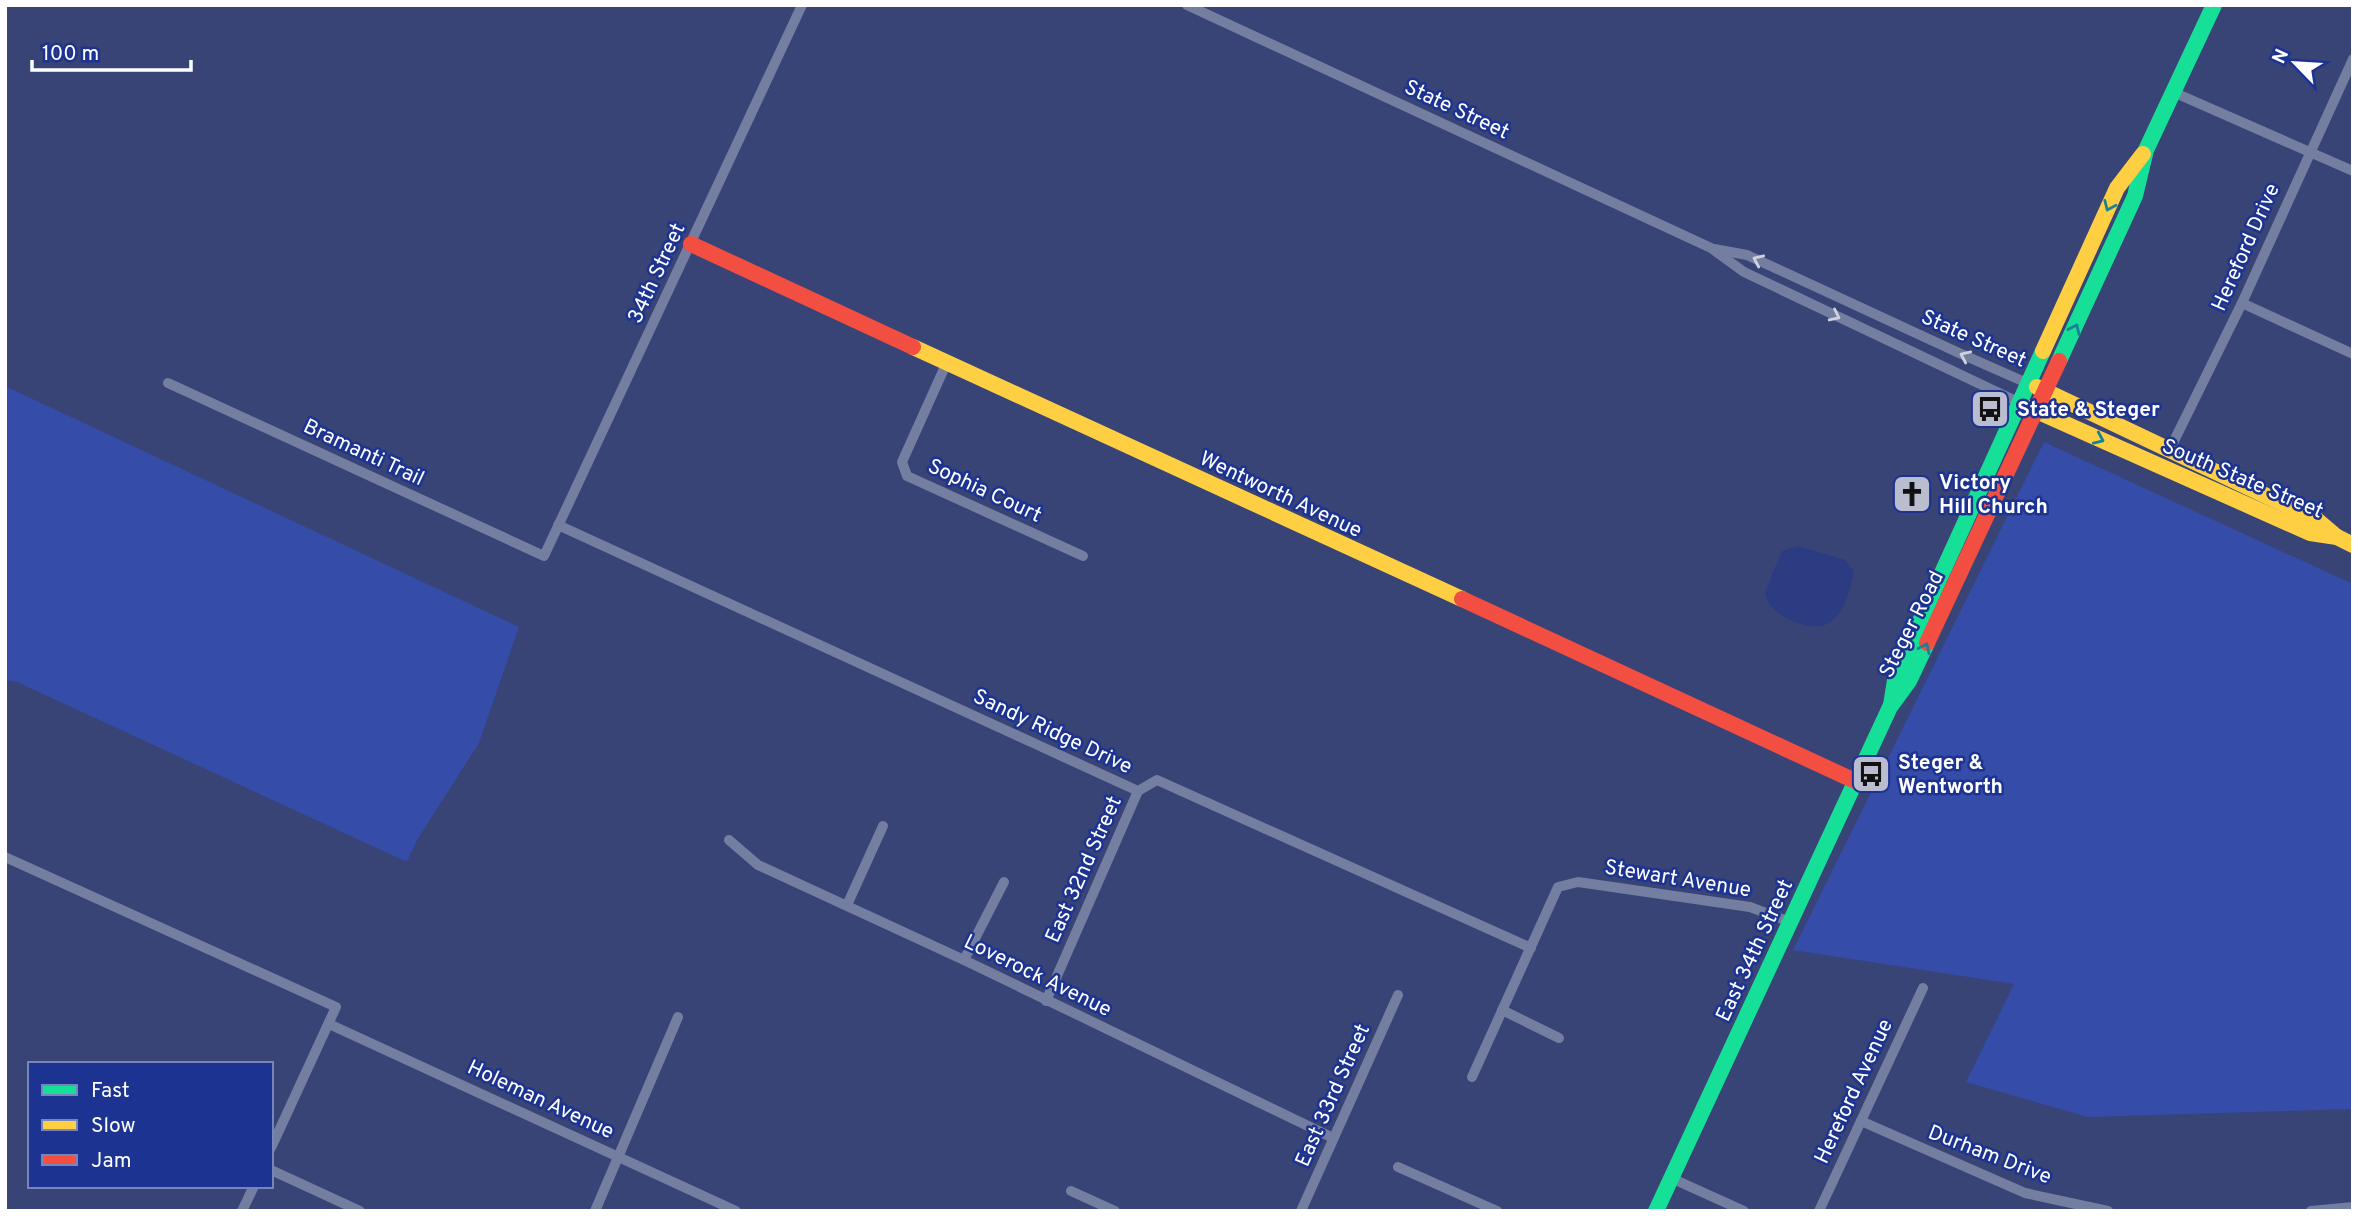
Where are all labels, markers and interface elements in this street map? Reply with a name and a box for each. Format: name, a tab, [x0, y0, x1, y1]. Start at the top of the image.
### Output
scale bar	[32, 28, 191, 72]
north arrow	[2260, 28, 2330, 98]
text: 100 m	[42, 41, 99, 68]
text: N	[2268, 45, 2295, 68]
street label: State Street	[1400, 74, 1513, 146]
street label: Hereford Drive	[2206, 180, 2287, 316]
one-way arrow	[2103, 199, 2117, 211]
street label: 34th Street	[622, 219, 692, 328]
one-way arrow	[1753, 254, 1766, 268]
street label: State Street	[1916, 304, 2030, 375]
one-way arrow	[1828, 308, 1840, 322]
one-way arrow	[2067, 324, 2081, 336]
one-way arrow	[1959, 350, 1972, 364]
bus stop icon: State & Steger	[1969, 388, 2011, 430]
place label: State & Steger	[2017, 397, 2160, 424]
street label: Bramanti Trail	[298, 414, 428, 493]
one-way arrow	[2092, 431, 2105, 445]
street label: South State Street	[2158, 433, 2327, 526]
street label: Wentworth Avenue	[1195, 446, 1366, 545]
street label: Sophia Court	[923, 453, 1046, 530]
place label: Victory Hill Church	[1939, 470, 2048, 521]
church icon: Victory Hill Church	[1891, 473, 1933, 515]
street label: Steger Road	[1874, 567, 1951, 683]
one-way arrow	[1917, 643, 1931, 655]
street label: Sandy Ridge Drive	[968, 684, 1136, 781]
place label: Steger & Wentworth	[1898, 750, 2003, 801]
bus stop icon: Steger & Wentworth	[1850, 753, 1892, 795]
street label: East 32nd Street	[1040, 792, 1129, 947]
street label: Stewart Avenue	[1603, 855, 1753, 904]
street label: East 34th Street	[1711, 875, 1800, 1026]
street label: Loverock Avenue	[959, 929, 1116, 1024]
street label: Hereford Avenue	[1809, 1015, 1900, 1168]
street label: East 33rd Street	[1290, 1020, 1377, 1171]
street label: Holeman Avenue	[463, 1055, 618, 1146]
legend	[28, 1062, 273, 1188]
text: Fast	[91, 1078, 130, 1105]
text: Slow	[91, 1113, 136, 1140]
street label: Durham Drive	[1924, 1119, 2055, 1191]
text: Jam	[91, 1148, 132, 1175]

